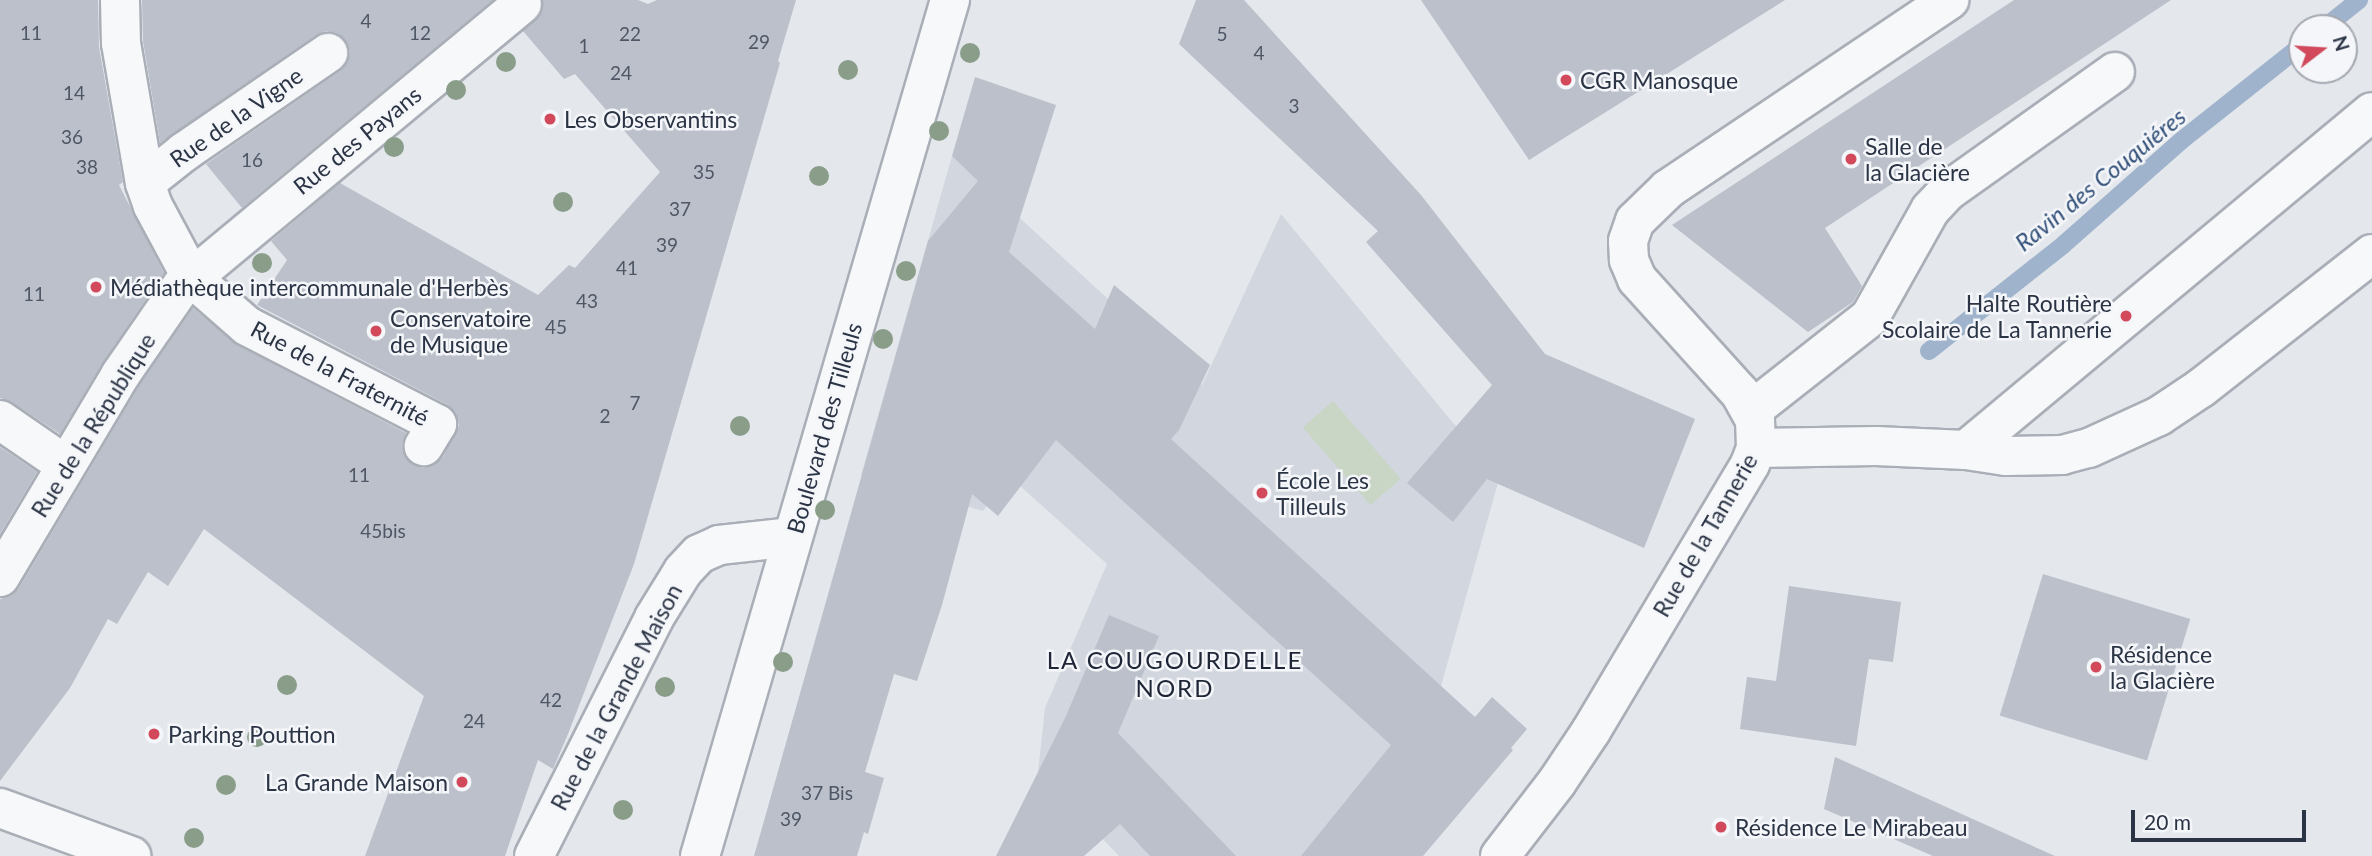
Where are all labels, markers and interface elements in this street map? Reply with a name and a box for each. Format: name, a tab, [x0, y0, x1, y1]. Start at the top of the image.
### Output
house number: 4	[360, 10, 372, 32]
north arrow	[2288, 14, 2358, 84]
house number: 11	[20, 22, 42, 44]
house number: 12	[409, 22, 431, 44]
house number: 22	[619, 23, 641, 45]
house number: 5	[1216, 23, 1228, 45]
house number: 29	[748, 31, 770, 53]
text: N	[2329, 33, 2355, 54]
house number: 1	[578, 35, 590, 57]
house number: 4	[1253, 42, 1265, 64]
street label: Rue de la Vigne	[164, 61, 308, 173]
house number: 24	[610, 62, 632, 84]
place label: CGR Manosque	[1580, 66, 1738, 94]
marker: CGR Manosque	[1558, 72, 1574, 88]
street label: Rue des Payans	[288, 80, 426, 200]
house number: 14	[63, 82, 85, 104]
house number: 3	[1288, 95, 1300, 117]
water label: Ravin des Couquiéres	[2009, 101, 2191, 257]
place label: Les Observantins	[564, 105, 737, 133]
marker: Les Observantins	[542, 111, 558, 127]
house number: 36	[61, 126, 83, 148]
place label: Salle de la Glacière	[1865, 132, 1970, 186]
house number: 16	[241, 149, 263, 171]
marker: Salle de la Glacière	[1843, 151, 1859, 167]
house number: 38	[76, 156, 98, 178]
house number: 35	[693, 161, 715, 183]
house number: 37	[669, 198, 691, 220]
house number: 39	[656, 234, 678, 256]
house number: 41	[616, 257, 638, 279]
place label: Médiathèque intercommunale d'Herbès	[110, 273, 509, 301]
marker: Médiathèque intercommunale d'Herbès	[88, 279, 104, 295]
house number: 11	[23, 283, 45, 305]
place label: Halte Routière Scolaire de La Tannerie	[1881, 289, 2112, 343]
house number: 43	[576, 290, 598, 312]
place label: Conservatoire de Musique	[390, 304, 531, 358]
marker: Halte Routière Scolaire de La Tannerie	[2118, 308, 2134, 324]
street label: Rue de la Fraternité	[246, 314, 434, 432]
house number: 45	[545, 316, 567, 338]
street label: Boulevard des Tilleuls	[781, 319, 867, 537]
marker: Conservatoire de Musique	[368, 323, 384, 339]
street label: Rue de la République	[25, 328, 161, 522]
house number: 7	[629, 392, 641, 414]
house number: 2	[599, 405, 611, 427]
street label: Rue de la Tannerie	[1647, 448, 1763, 622]
house number: 11	[348, 464, 370, 486]
place label: École Les Tilleuls	[1276, 466, 1369, 520]
marker: École Les Tilleuls	[1254, 485, 1270, 501]
house number: 45bis	[360, 520, 406, 542]
street label: Rue de la Grande Maison	[545, 579, 687, 815]
place label: Résidence la Glacière	[2110, 640, 2215, 694]
district label: LA COUGOURDELLE NORD	[1048, 646, 1302, 702]
marker: Résidence la Glacière	[2088, 659, 2104, 675]
house number: 42	[540, 689, 562, 711]
house number: 24	[463, 710, 485, 732]
place label: Parking Pouttion	[168, 720, 335, 748]
marker: Parking Pouttion	[146, 726, 162, 742]
place label: La Grande Maison	[265, 768, 448, 796]
marker: La Grande Maison	[454, 774, 470, 790]
house number: 37 Bis	[801, 782, 853, 804]
scale bar	[2134, 796, 2309, 840]
house number: 39	[780, 808, 802, 830]
text: 20 m	[2144, 809, 2191, 834]
place label: Résidence Le Mirabeau	[1735, 813, 1968, 841]
marker: Résidence Le Mirabeau	[1713, 819, 1729, 835]

